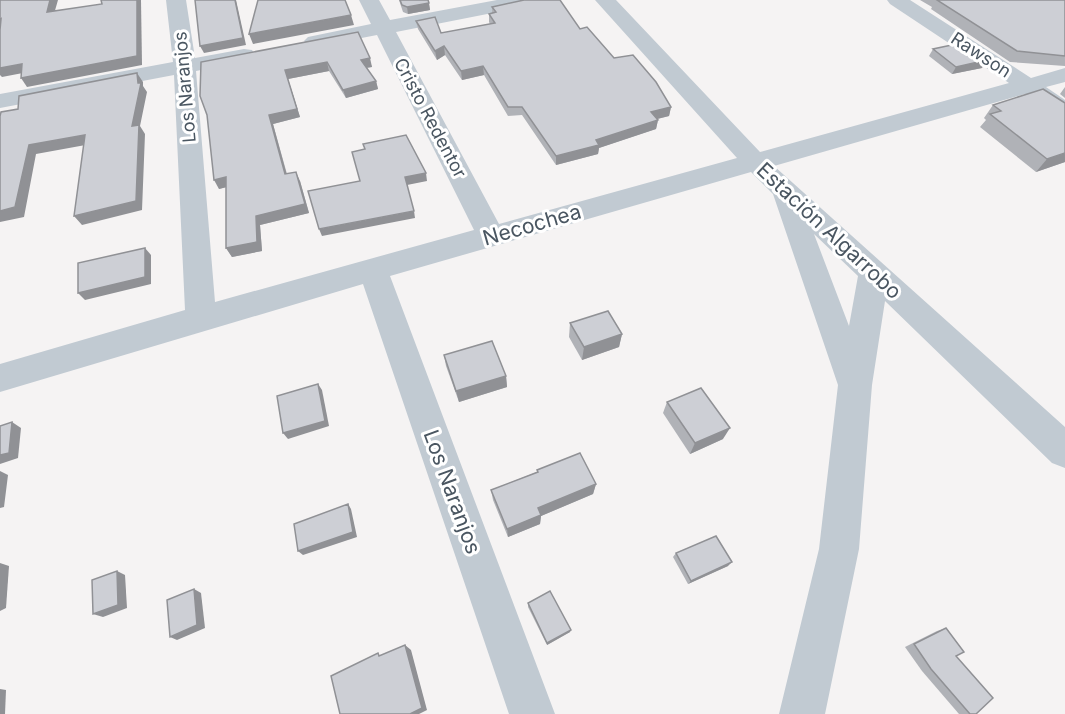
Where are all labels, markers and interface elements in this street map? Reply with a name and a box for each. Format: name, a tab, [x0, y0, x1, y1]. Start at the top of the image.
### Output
street label: Rawson	[947, 27, 1015, 82]
street label: Los Naranjos	[169, 31, 200, 143]
street label: Cristo Redentor	[390, 54, 471, 182]
street label: Estación Algarrobo	[752, 157, 907, 304]
street label: Necochea	[480, 199, 584, 250]
street label: Los Naranjos	[419, 427, 486, 557]

